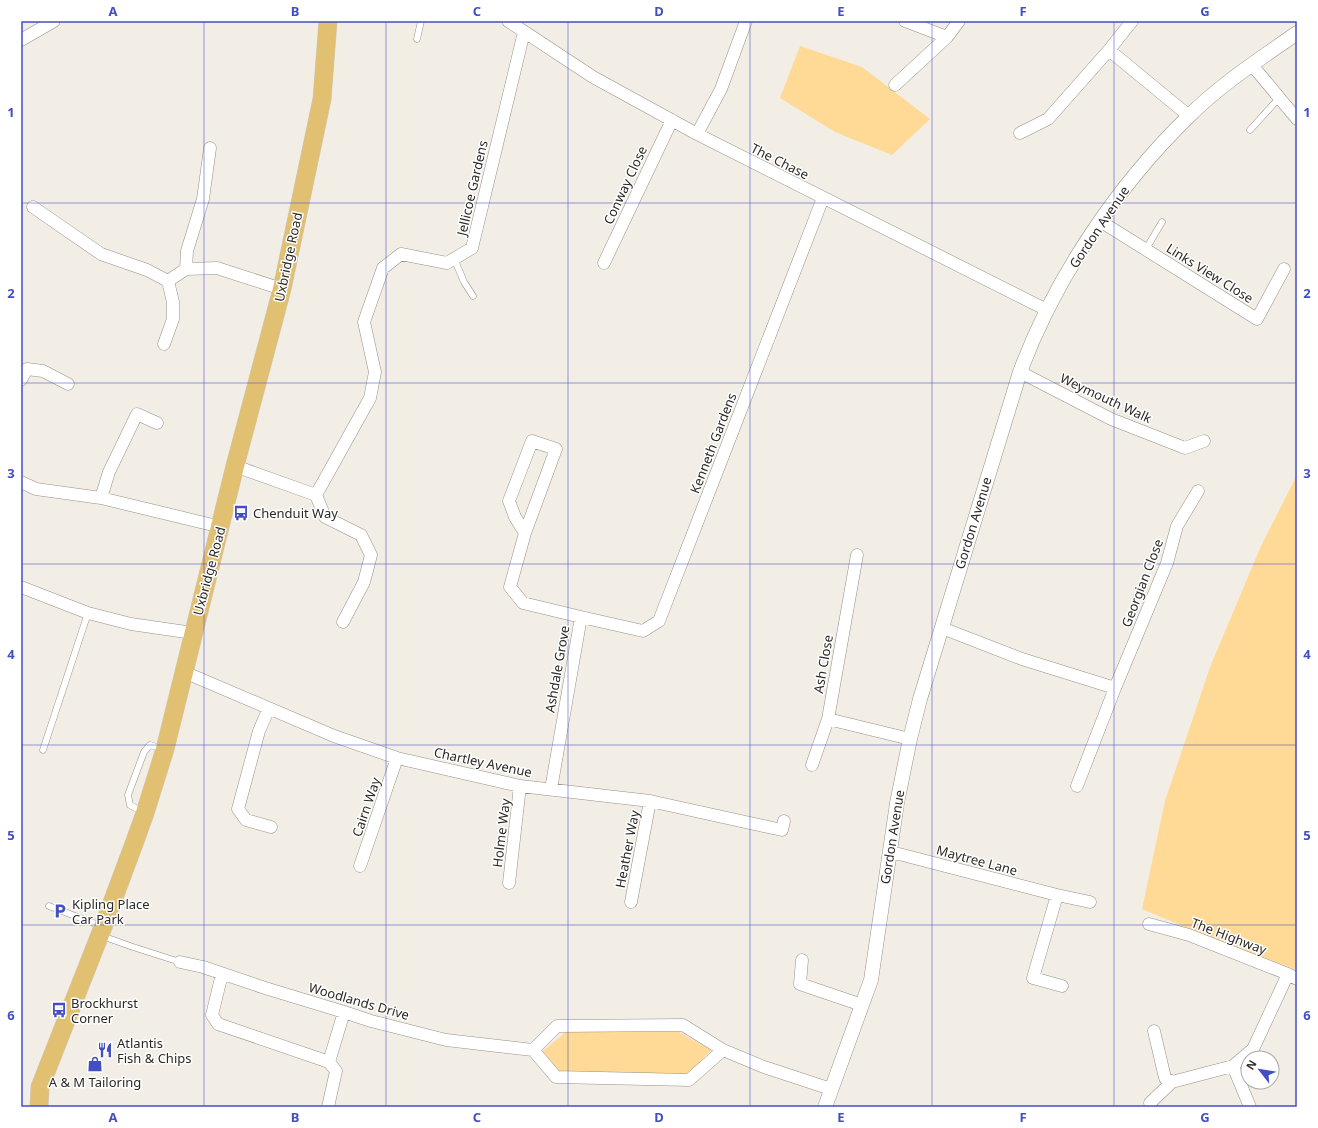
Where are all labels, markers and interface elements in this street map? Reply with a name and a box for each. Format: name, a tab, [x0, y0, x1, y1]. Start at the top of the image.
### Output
text: A	[109, 2, 118, 20]
text: B	[291, 2, 299, 20]
text: C	[473, 2, 481, 20]
text: D	[654, 2, 664, 20]
text: E	[837, 2, 845, 20]
text: F	[1019, 2, 1027, 20]
text: G	[1200, 2, 1210, 20]
text: 1	[7, 103, 15, 121]
text: 1	[1303, 103, 1311, 121]
street label: Jellicoe Gardens	[452, 139, 492, 239]
street label: The Chase	[748, 139, 812, 183]
street label: Conway Close	[599, 143, 651, 227]
street label: Gordon Avenue	[1065, 182, 1133, 272]
street label: Uxbridge Road	[270, 211, 306, 303]
street label: Links View Close	[1163, 239, 1257, 307]
text: 2	[7, 284, 15, 302]
text: 2	[1303, 284, 1311, 302]
street label: Weymouth Walk	[1057, 369, 1155, 427]
street label: Kenneth Gardens	[686, 390, 740, 496]
text: 3	[7, 464, 15, 482]
text: 3	[1303, 464, 1311, 482]
street label: Gordon Avenue	[950, 475, 996, 571]
bus stop icon: Chenduit Way	[232, 504, 250, 522]
place label: Chenduit Way	[253, 504, 338, 522]
street label: Uxbridge Road	[189, 525, 229, 617]
street label: Georgian Close	[1117, 536, 1167, 630]
street label: Ashdale Grove	[540, 624, 574, 714]
street label: Ash Close	[809, 633, 837, 695]
text: 4	[7, 645, 15, 663]
text: 4	[1303, 645, 1311, 663]
street label: Chartley Avenue	[432, 743, 534, 781]
street label: Cairn Way	[347, 775, 385, 839]
street label: Gordon Avenue	[876, 788, 908, 886]
street label: Holme Way	[488, 797, 514, 869]
street label: Heather Way	[611, 808, 643, 889]
text: 5	[7, 826, 15, 844]
text: 5	[1303, 826, 1311, 844]
street label: Maytree Lane	[935, 841, 1019, 879]
place label: Kipling Place Car Park	[72, 895, 150, 928]
parking icon: Kipling Place Car Park	[51, 902, 69, 920]
street label: The Highway	[1189, 913, 1270, 959]
street label: Woodlands Drive	[307, 978, 411, 1024]
place label: Brockhurst Corner	[71, 994, 138, 1027]
bus stop icon: Brockhurst Corner	[50, 1001, 68, 1019]
text: 6	[7, 1006, 15, 1024]
text: 6	[1303, 1006, 1311, 1024]
place label: Atlantis Fish & Chips	[117, 1034, 191, 1067]
restaurant icon: Atlantis Fish & Chips	[96, 1041, 114, 1059]
north arrow	[1240, 1050, 1280, 1090]
shop icon: A & M Tailoring	[86, 1055, 104, 1073]
text: N	[1242, 1057, 1260, 1072]
place label: A & M Tailoring	[49, 1073, 141, 1091]
text: A	[109, 1108, 118, 1126]
text: B	[291, 1108, 299, 1126]
text: C	[473, 1108, 481, 1126]
text: D	[654, 1108, 664, 1126]
text: E	[837, 1108, 845, 1126]
text: F	[1019, 1108, 1027, 1126]
text: G	[1200, 1108, 1210, 1126]

